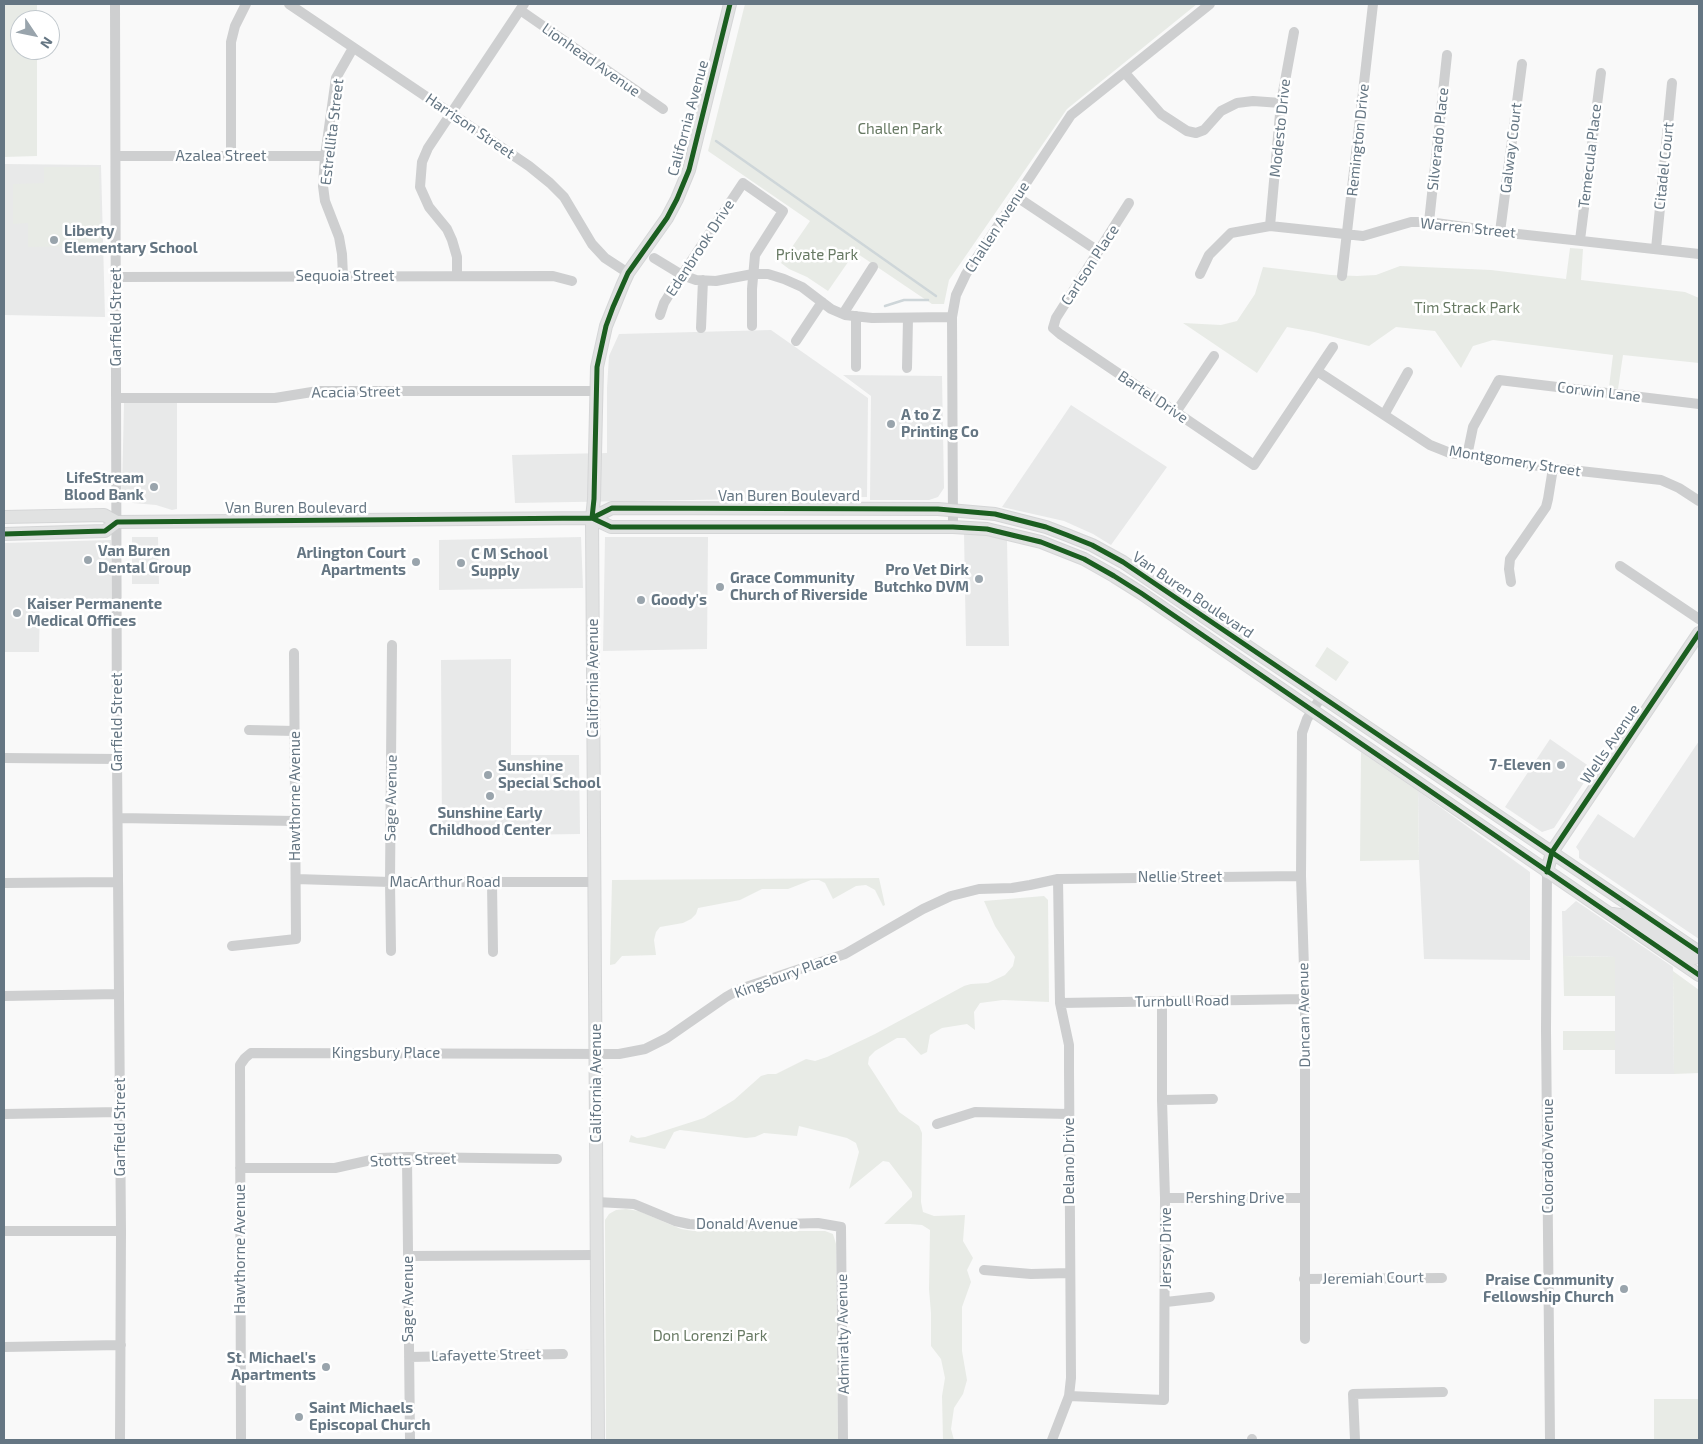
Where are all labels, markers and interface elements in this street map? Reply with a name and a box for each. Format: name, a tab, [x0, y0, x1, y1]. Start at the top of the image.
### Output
north arrow	[10, 10, 60, 60]
street label: Lionhead Avenue	[538, 19, 644, 101]
text: N	[37, 34, 57, 52]
street label: California Avenue	[664, 58, 712, 178]
street label: Estrellita Street	[317, 78, 347, 186]
street label: Modesto Drive	[1266, 78, 1294, 178]
street label: Remington Drive	[1343, 83, 1373, 197]
street label: Silverado Place	[1424, 86, 1452, 192]
street label: Harrison Street	[422, 89, 518, 163]
street label: Galway Court	[1497, 102, 1525, 194]
street label: Temecula Place	[1575, 103, 1605, 209]
park label: Challen Park	[857, 120, 943, 138]
street label: Citadel Court	[1650, 121, 1678, 211]
street label: Azalea Street	[176, 147, 266, 165]
street label: Challen Avenue	[961, 178, 1033, 276]
street label: Edenbrook Drive	[662, 196, 738, 300]
street label: Warren Street	[1419, 214, 1517, 242]
street label: Carlson Place	[1057, 221, 1123, 309]
place label: Liberty Elementary School	[64, 222, 198, 257]
marker: Liberty Elementary School	[48, 234, 60, 246]
park label: Private Park	[776, 246, 858, 264]
street label: Sequoia Street	[295, 267, 395, 285]
street label: Garfield Street	[107, 268, 125, 366]
park label: Tim Strack Park	[1414, 299, 1520, 317]
street label: Bartel Drive	[1115, 367, 1191, 427]
street label: Corwin Lane	[1556, 378, 1642, 406]
street label: Acacia Street	[311, 382, 401, 402]
place label: A to Z Printing Co	[901, 406, 979, 441]
marker: A to Z Printing Co	[885, 418, 897, 430]
street label: Montgomery Street	[1448, 442, 1582, 480]
place label: LifeStream Blood Bank	[64, 469, 144, 504]
marker: LifeStream Blood Bank	[148, 481, 160, 493]
street label: Van Buren Boulevard	[718, 487, 860, 505]
street label: Van Buren Boulevard	[225, 499, 367, 517]
place label: Van Buren Dental Group	[98, 542, 191, 577]
place label: Arlington Court Apartments	[297, 544, 406, 579]
place label: C M School Supply	[471, 545, 548, 580]
street label: Van Buren Boulevard	[1129, 548, 1257, 642]
marker: Van Buren Dental Group	[82, 554, 94, 566]
marker: Arlington Court Apartments	[410, 556, 422, 568]
marker: C M School Supply	[455, 557, 467, 569]
place label: Pro Vet Dirk Butchko DVM	[874, 561, 969, 596]
place label: Grace Community Church of Riverside	[730, 569, 868, 604]
marker: Pro Vet Dirk Butchko DVM	[973, 573, 985, 585]
marker: Grace Community Church of Riverside	[714, 581, 726, 593]
place label: Goody's	[651, 591, 707, 609]
marker: Goody's	[635, 594, 647, 606]
place label: Kaiser Permanente Medical Offices	[27, 595, 162, 630]
marker: Kaiser Permanente Medical Offices	[11, 607, 23, 619]
street label: California Avenue	[584, 618, 602, 738]
street label: Garfield Street	[108, 673, 126, 771]
street label: Wells Avenue	[1577, 701, 1643, 787]
street label: Hawthorne Avenue	[286, 731, 304, 861]
street label: Sage Avenue	[381, 755, 401, 841]
place label: 7-Eleven	[1489, 756, 1551, 774]
place label: Sunshine Special School	[498, 757, 601, 792]
marker: 7-Eleven	[1555, 759, 1567, 771]
marker: Sunshine Special School	[482, 769, 494, 781]
marker: Sunshine Early Childhood Center	[484, 790, 496, 802]
place label: Sunshine Early Childhood Center	[429, 804, 551, 839]
street label: Nellie Street	[1138, 868, 1222, 886]
street label: MacArthur Road	[390, 873, 500, 891]
street label: Kingsbury Place	[732, 948, 840, 1002]
street label: Duncan Avenue	[1294, 962, 1314, 1068]
street label: Turnbull Road	[1135, 991, 1229, 1011]
street label: California Avenue	[587, 1023, 605, 1143]
street label: Kingsbury Place	[332, 1044, 440, 1062]
street label: Garfield Street	[111, 1078, 129, 1176]
street label: Colorado Avenue	[1539, 1098, 1557, 1214]
street label: Delano Drive	[1060, 1118, 1078, 1204]
street label: Stotts Street	[369, 1149, 457, 1171]
street label: Hawthorne Avenue	[231, 1184, 249, 1314]
street label: Pershing Drive	[1186, 1189, 1284, 1207]
street label: Jersey Drive	[1157, 1207, 1175, 1289]
street label: Donald Avenue	[696, 1215, 798, 1233]
street label: Sage Avenue	[399, 1256, 417, 1342]
street label: Jeremiah Court	[1322, 1268, 1424, 1288]
place label: Praise Community Fellowship Church	[1483, 1271, 1614, 1306]
street label: Admiralty Avenue	[833, 1274, 853, 1394]
marker: Praise Community Fellowship Church	[1618, 1283, 1630, 1295]
park label: Don Lorenzi Park	[653, 1327, 767, 1345]
street label: Lafayette Street	[431, 1345, 541, 1365]
place label: St. Michael's Apartments	[227, 1349, 316, 1384]
marker: St. Michael's Apartments	[320, 1361, 332, 1373]
place label: Saint Michaels Episcopal Church	[309, 1399, 431, 1434]
marker: Saint Michaels Episcopal Church	[293, 1411, 305, 1423]

